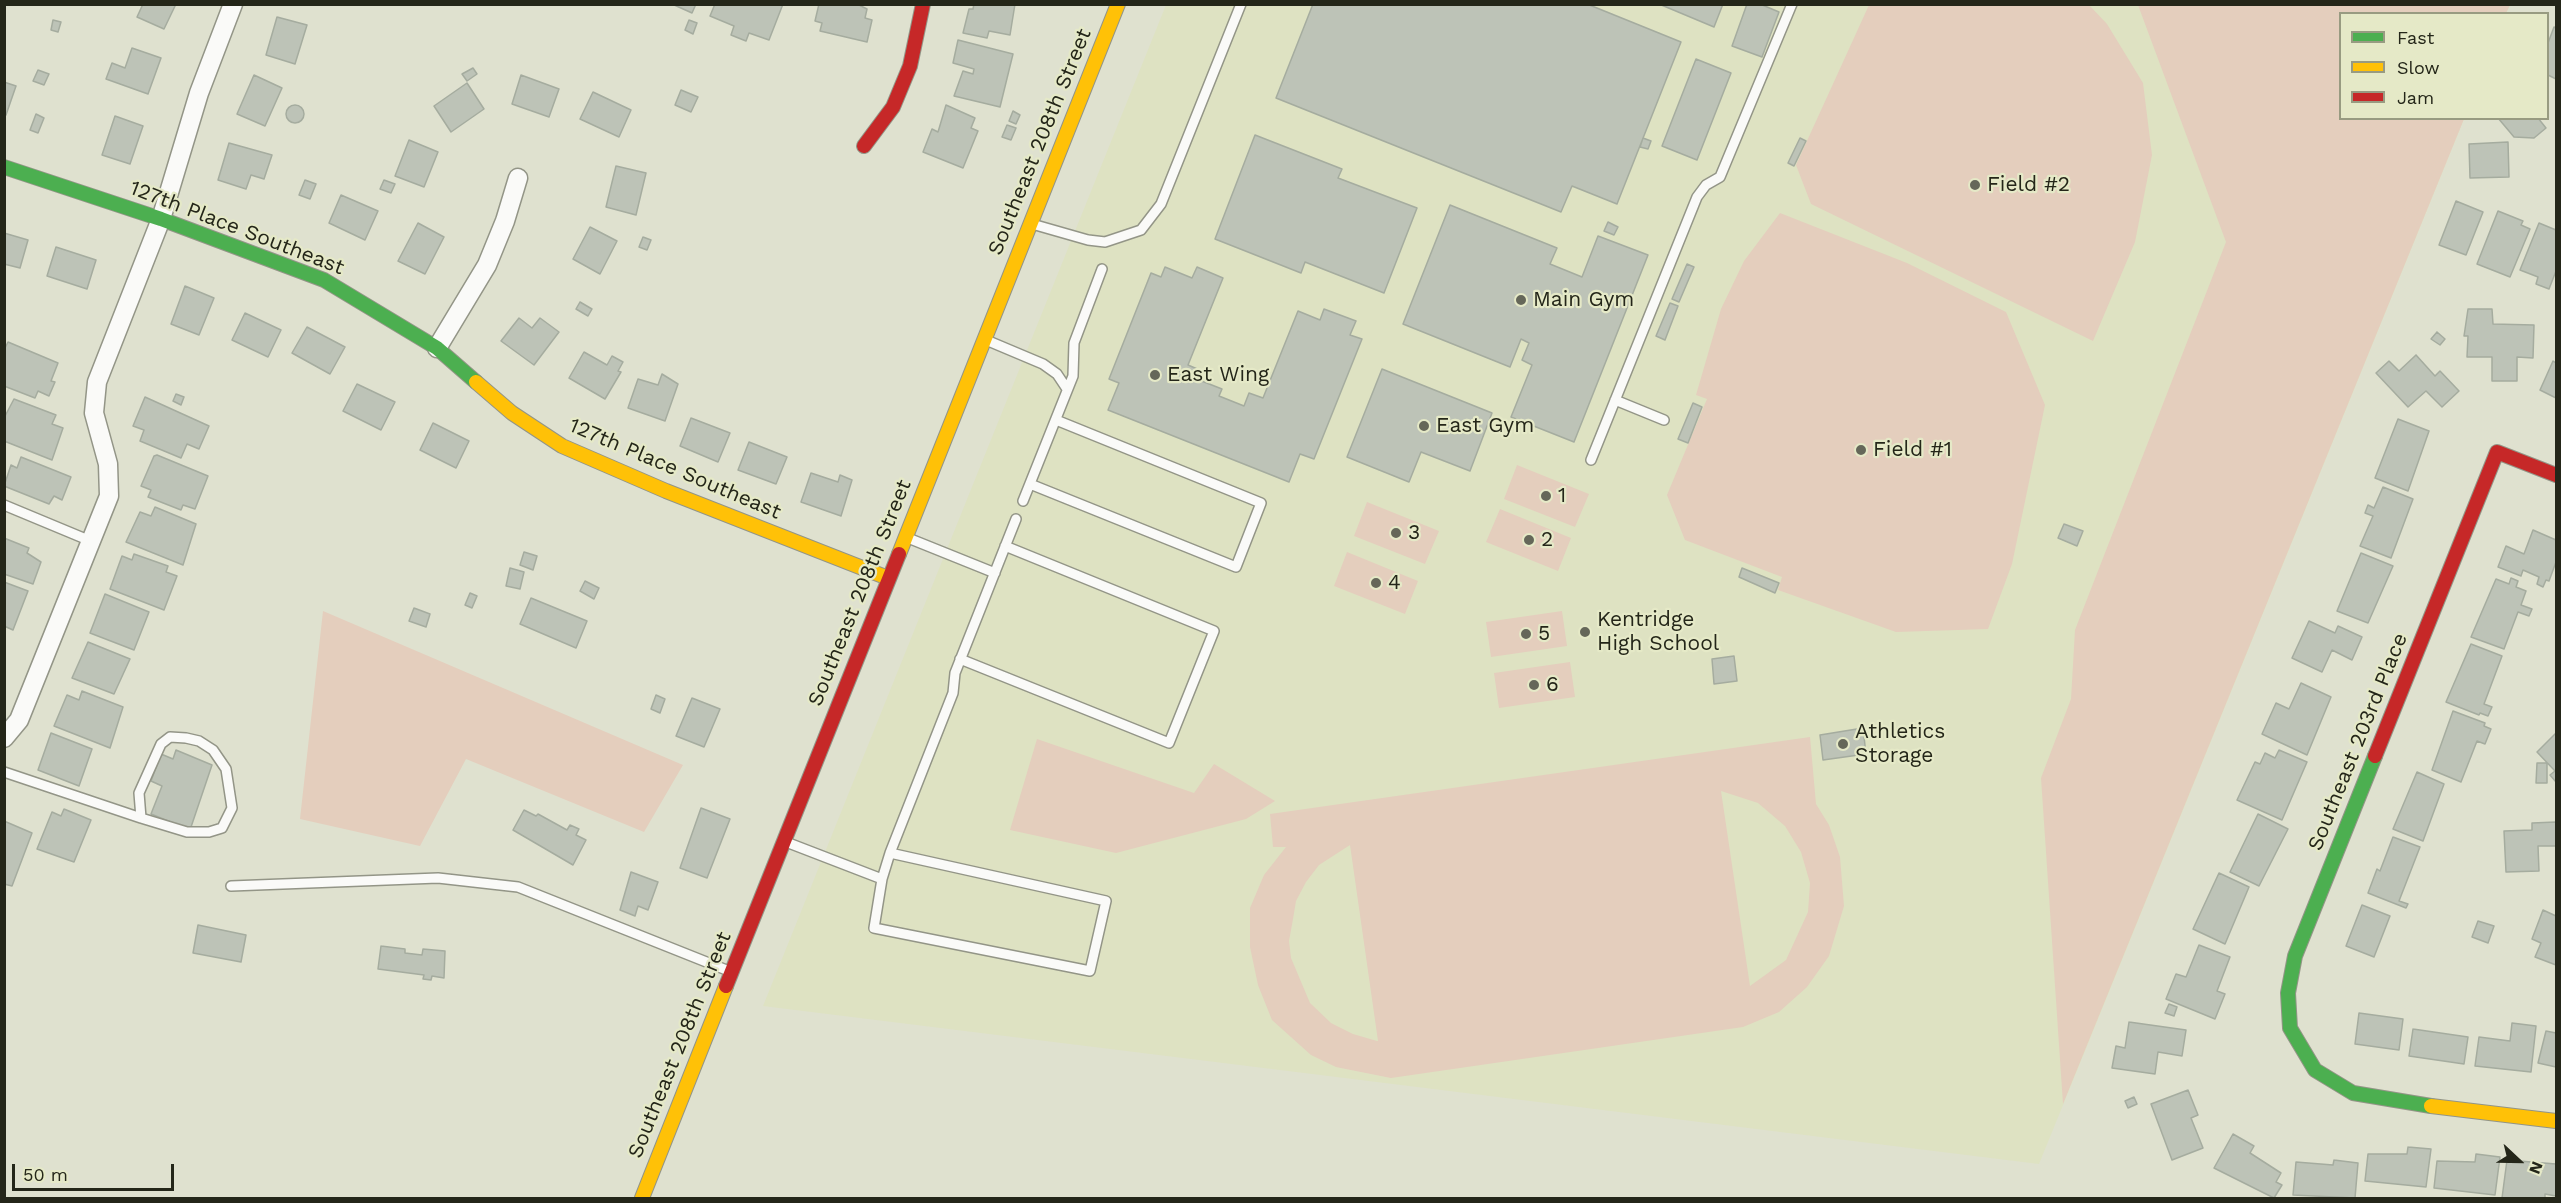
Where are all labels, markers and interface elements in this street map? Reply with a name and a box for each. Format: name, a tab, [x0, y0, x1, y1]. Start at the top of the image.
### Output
legend	[2339, 12, 2549, 120]
street label: Southeast 208th Street	[983, 25, 1097, 259]
text: Fast	[2397, 27, 2434, 48]
text: Slow	[2397, 57, 2440, 78]
text: Jam	[2397, 87, 2434, 108]
place label: Field #2	[1987, 172, 2070, 198]
street label: 127th Place Southeast	[126, 175, 348, 281]
marker: Field #2	[1968, 178, 1982, 192]
place label: Main Gym	[1533, 287, 1634, 313]
marker: Main Gym	[1514, 293, 1528, 307]
place label: East Wing	[1167, 362, 1269, 388]
marker: East Wing	[1148, 368, 1162, 382]
street label: 127th Place Southeast	[565, 413, 785, 525]
place label: East Gym	[1436, 413, 1534, 439]
marker: East Gym	[1417, 419, 1431, 433]
place label: Field #1	[1873, 437, 1952, 463]
marker: Field #1	[1854, 443, 1868, 457]
street label: Southeast 208th Street	[803, 476, 917, 710]
place label: 1	[1558, 483, 1566, 509]
marker: 1	[1539, 489, 1553, 503]
place label: 3	[1408, 520, 1420, 546]
marker: 3	[1389, 526, 1403, 540]
place label: 2	[1541, 527, 1553, 553]
marker: 2	[1522, 533, 1536, 547]
place label: 4	[1388, 570, 1401, 596]
marker: 4	[1369, 576, 1383, 590]
place label: Kentridge High School	[1597, 607, 1719, 657]
place label: 5	[1538, 621, 1550, 647]
marker: Kentridge High School	[1578, 625, 1592, 639]
marker: 5	[1519, 627, 1533, 641]
street label: Southeast 203rd Place	[2303, 629, 2413, 855]
place label: 6	[1546, 672, 1559, 698]
marker: 6	[1527, 678, 1541, 692]
place label: Athletics Storage	[1855, 719, 1945, 769]
marker: Athletics Storage	[1836, 737, 1850, 751]
street label: Southeast 208th Street	[623, 928, 737, 1162]
north arrow	[2489, 1131, 2549, 1191]
scale bar	[15, 1152, 177, 1190]
text: N	[2525, 1159, 2547, 1177]
text: 50 m	[23, 1164, 68, 1185]

